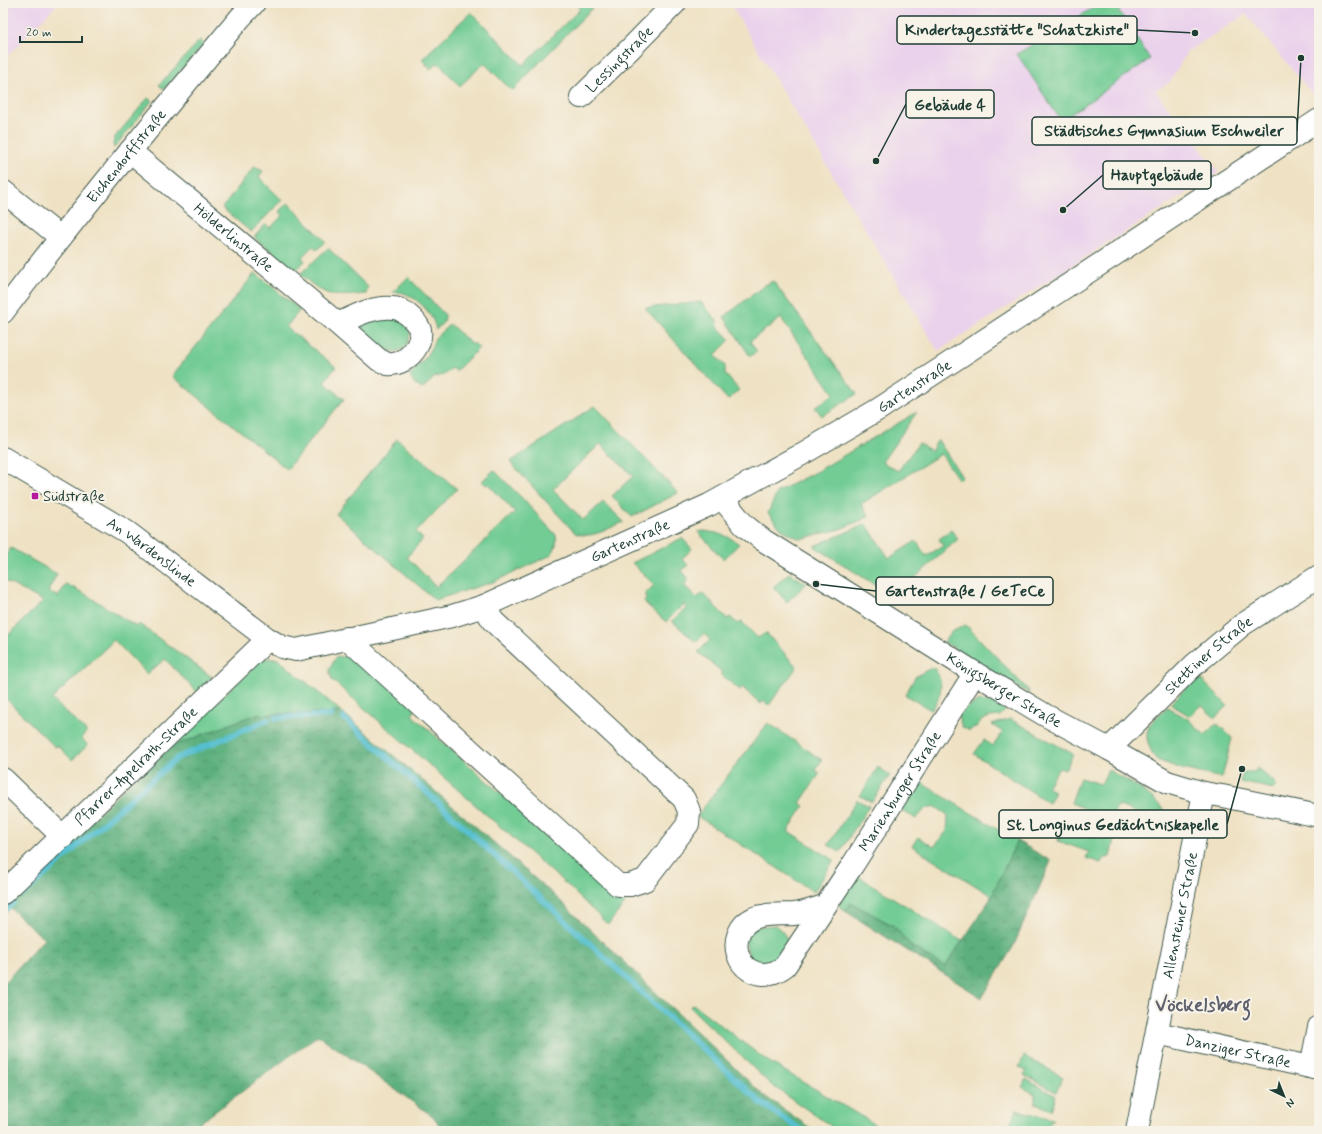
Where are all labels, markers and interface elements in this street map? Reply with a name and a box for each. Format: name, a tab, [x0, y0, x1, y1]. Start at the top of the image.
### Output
callout: Kindertagesstätte "Schatzkiste"	[897, 16, 1137, 44]
scale bar	[20, 18, 82, 44]
text: Kindertagesstätte "Schatzkiste"	[905, 20, 1129, 43]
street label: Lessingstraße	[582, 22, 658, 98]
text: 20 m	[26, 25, 52, 41]
callout: Gebäude 4	[906, 90, 994, 118]
text: Gebäude 4	[914, 95, 986, 116]
street label: Eichendorffstraße	[83, 105, 171, 208]
callout: Städtisches Gymnasium Eschweiler	[1032, 117, 1297, 145]
text: Städtisches Gymnasium Eschweiler	[1044, 121, 1284, 142]
callout: Hauptgebäude	[1103, 161, 1211, 189]
text: Hauptgebäude	[1111, 165, 1203, 187]
street label: Hölderlinstraße	[189, 199, 277, 277]
street label: Gartenstraße	[874, 355, 956, 418]
place label: Südstraße	[43, 487, 105, 507]
marker: Südstraße	[30, 491, 40, 501]
street label: An Wardenslinde	[103, 513, 200, 592]
street label: Gartenstraße	[588, 515, 673, 568]
callout: Gartenstraße / GeTeCe	[876, 577, 1053, 605]
text: Gartenstraße / GeTeCe	[885, 581, 1046, 602]
street label: Stettiner Straße	[1161, 612, 1257, 700]
street label: Königsberger Straße	[942, 648, 1065, 733]
street label: Pfarrer-Appelrath-Straße	[70, 703, 203, 830]
street label: Marienburger Straße	[855, 727, 946, 856]
callout: St. Longinus Gedächtniskapelle	[999, 810, 1227, 838]
text: St. Longinus Gedächtniskapelle	[1007, 815, 1219, 838]
street label: Allensteiner Straße	[1158, 850, 1203, 981]
district label: Vöckelsberg	[1155, 993, 1251, 1021]
street label: Danziger Straße	[1183, 1030, 1293, 1073]
north arrow	[1264, 1076, 1304, 1116]
text: N	[1283, 1095, 1298, 1110]

